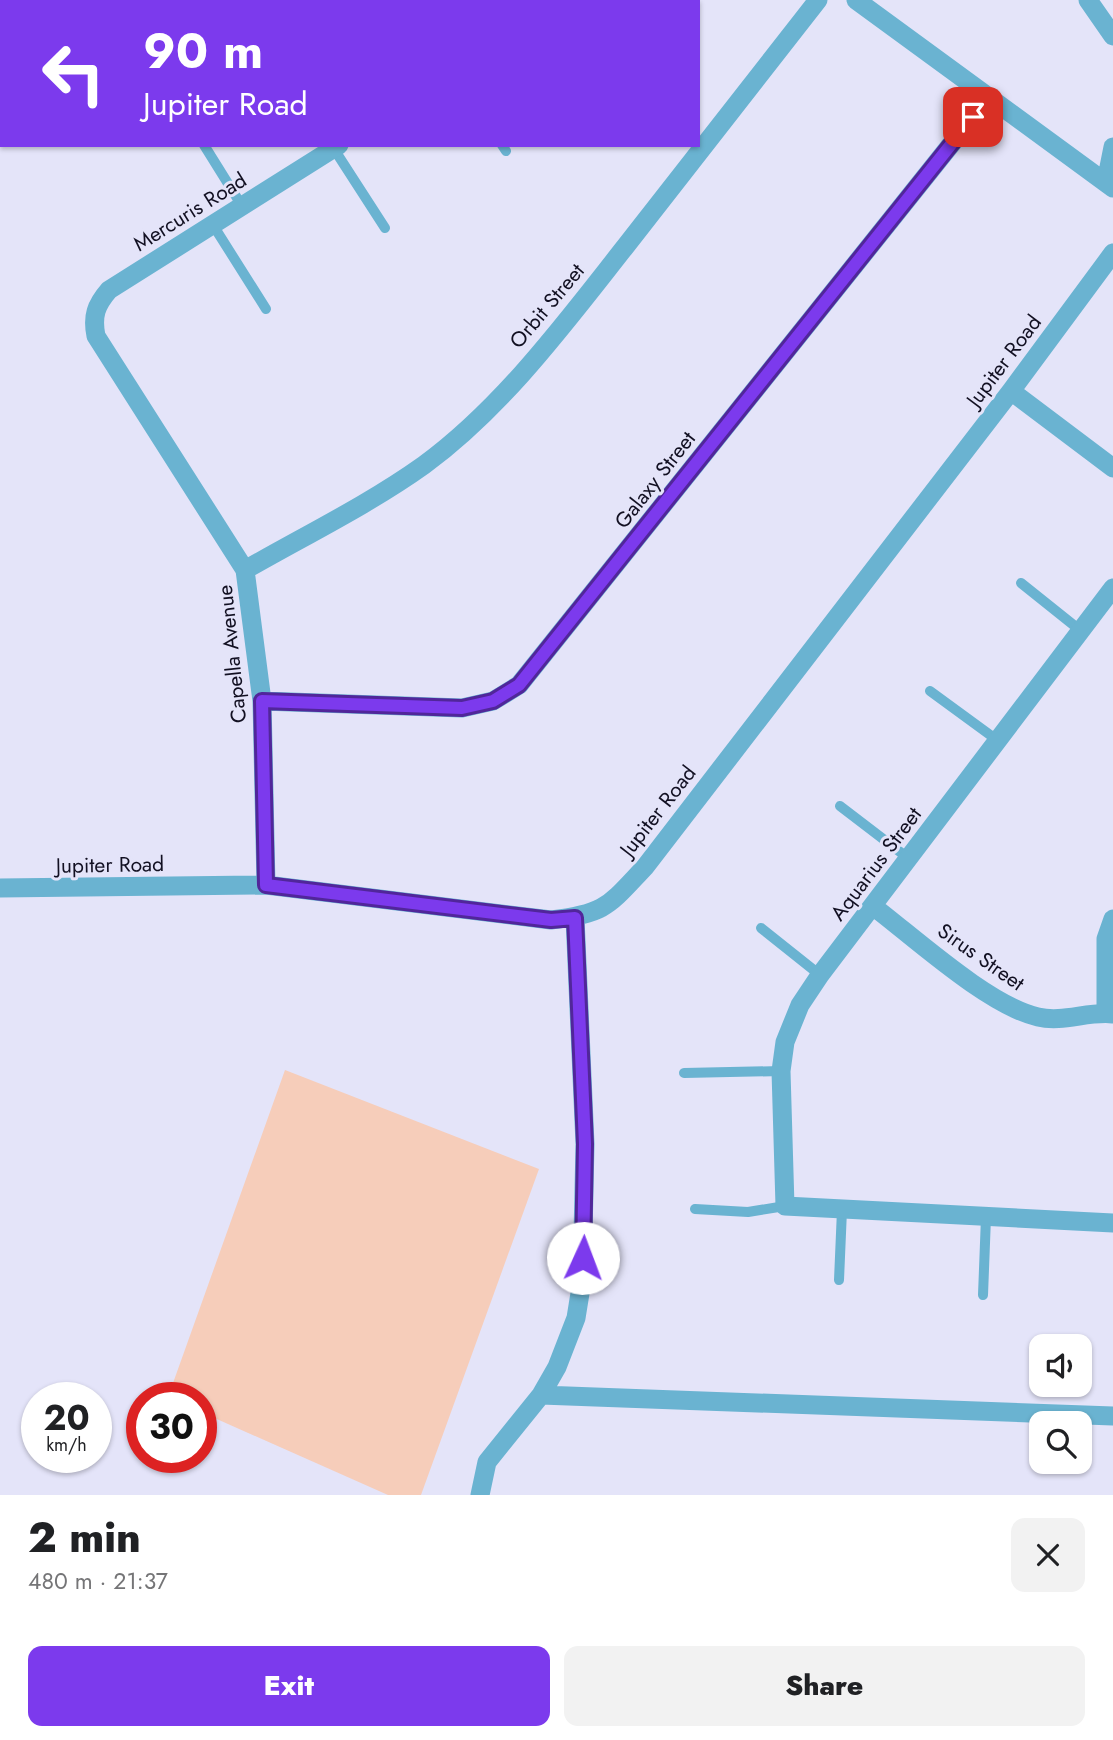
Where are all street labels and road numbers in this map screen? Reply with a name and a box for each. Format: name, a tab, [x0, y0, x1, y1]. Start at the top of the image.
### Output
street label: Mercuris Road	[128, 165, 252, 259]
street label: Orbit Street	[503, 257, 591, 355]
street label: Jupiter Road	[958, 309, 1049, 416]
street label: Galaxy Street	[607, 425, 703, 535]
street label: Capella Avenue	[210, 583, 254, 725]
street label: Jupiter Road	[611, 759, 703, 865]
street label: Aquarius Street	[823, 801, 929, 927]
street label: Jupiter Road	[53, 849, 164, 881]
street label: Sirus Street	[931, 916, 1031, 998]

